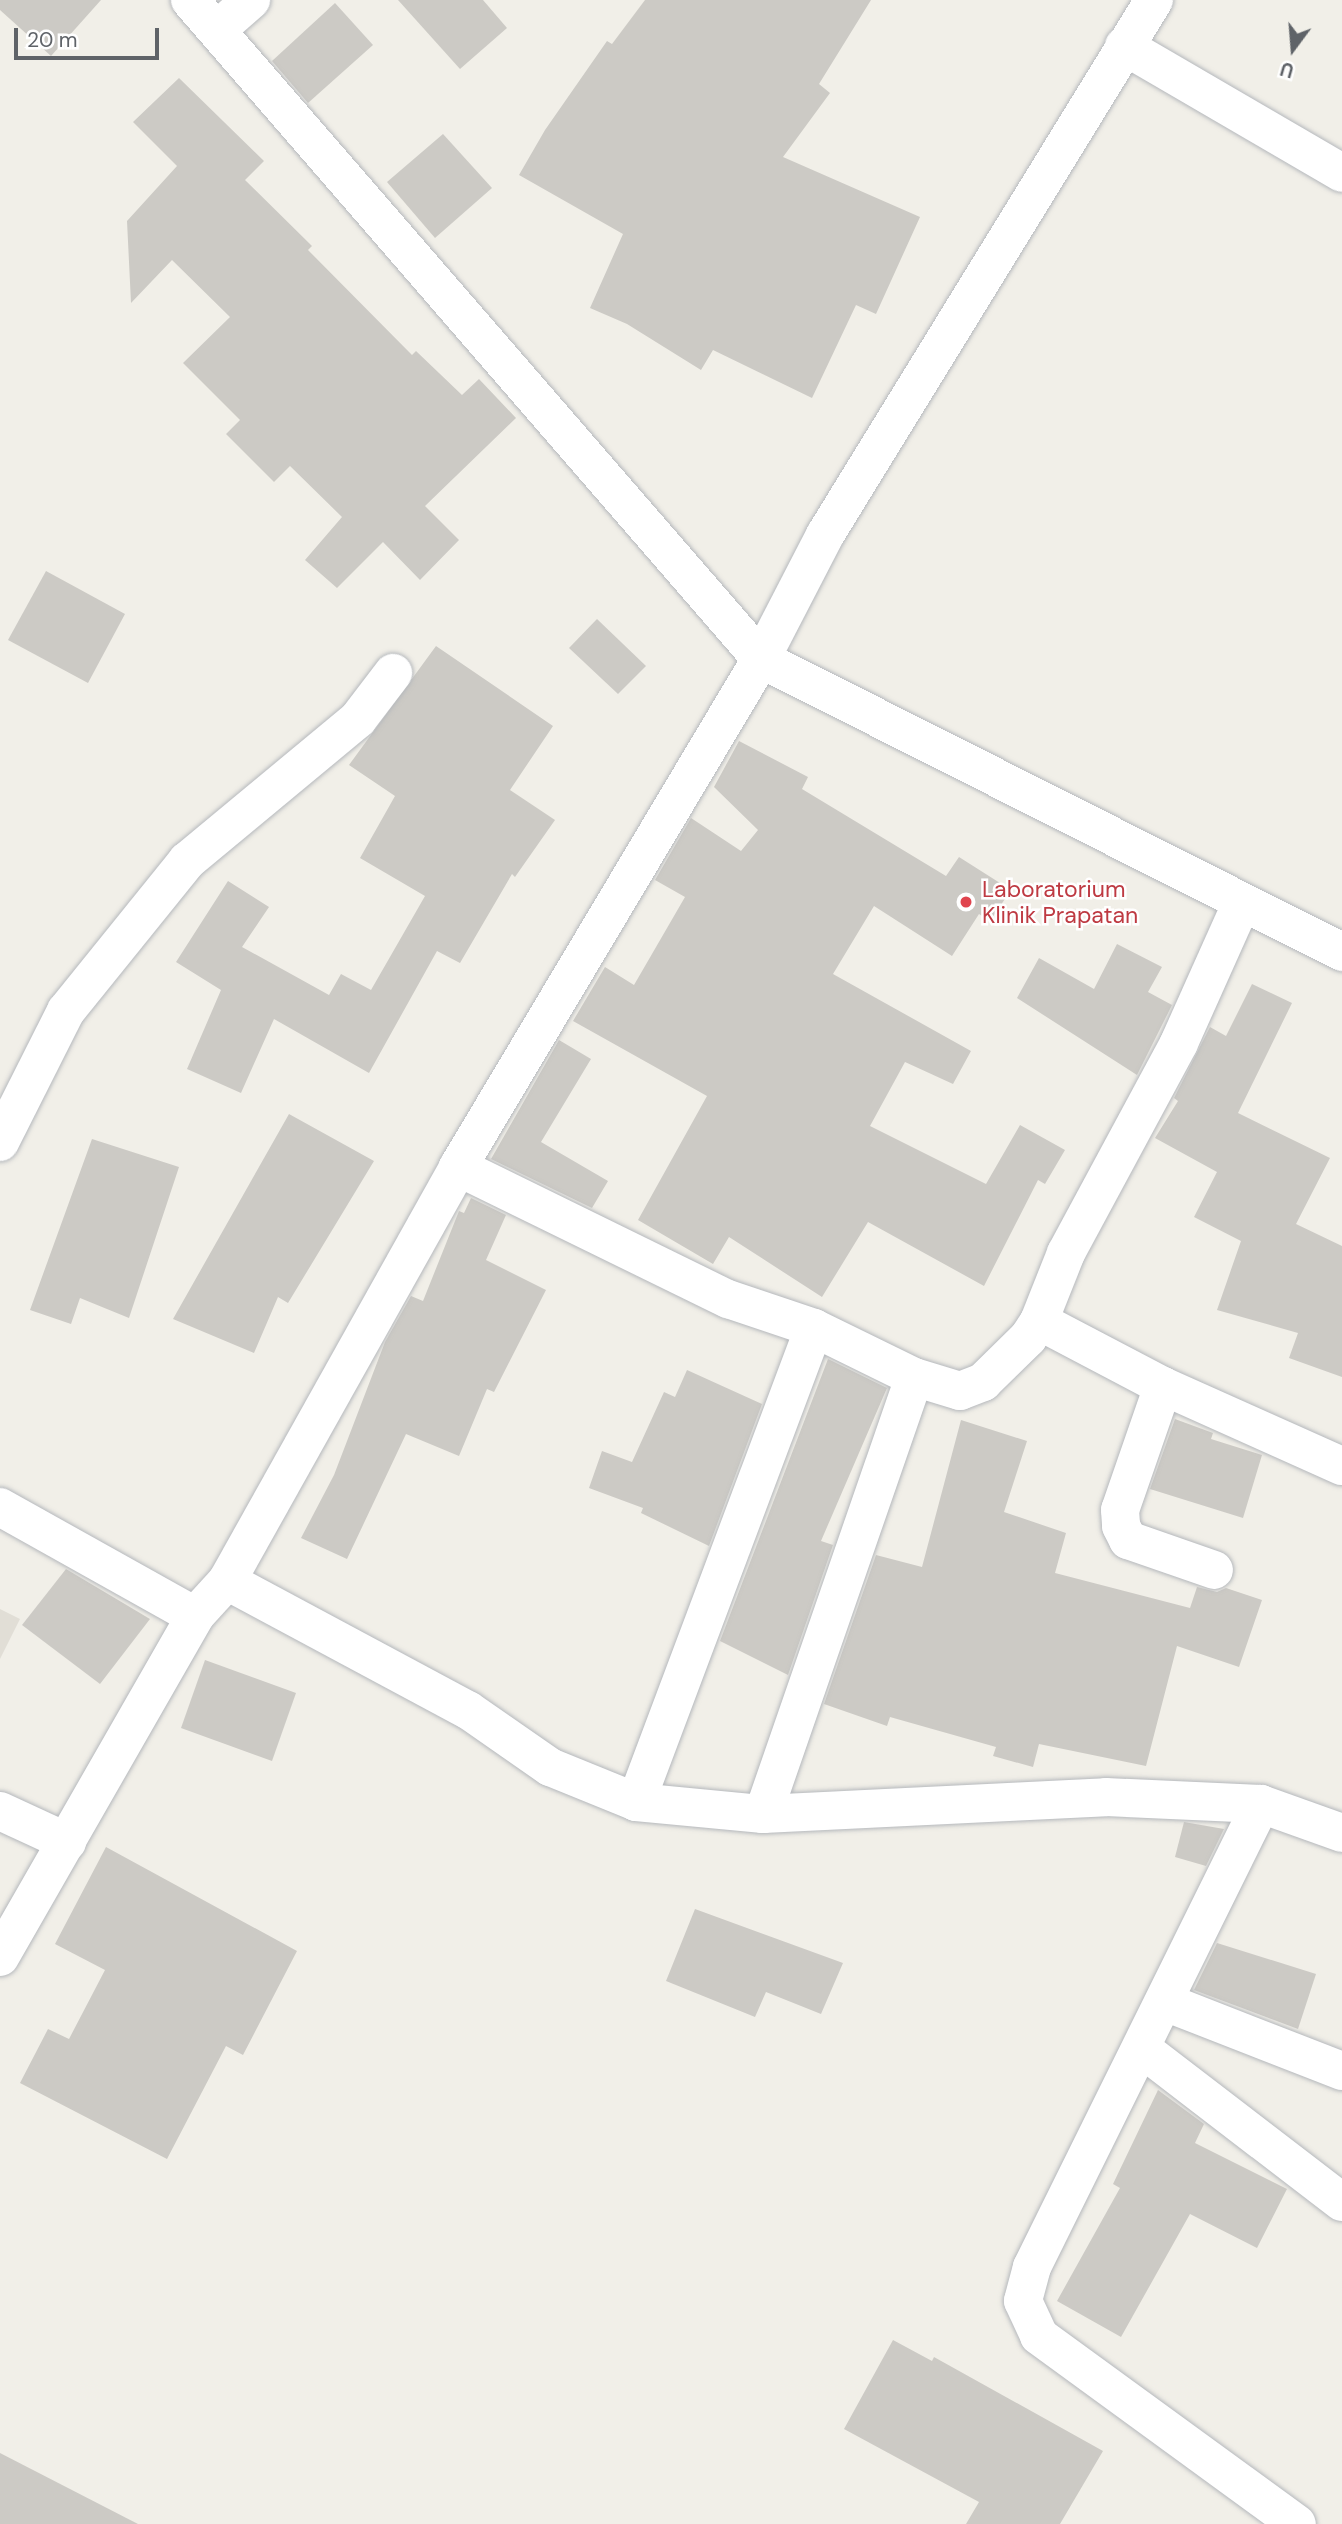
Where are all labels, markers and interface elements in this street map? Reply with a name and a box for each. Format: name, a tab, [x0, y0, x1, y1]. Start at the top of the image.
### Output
scale bar	[18, 14, 163, 58]
north arrow	[1258, 14, 1328, 84]
text: 20 m	[27, 26, 78, 54]
text: U	[1277, 56, 1297, 83]
place label: Laboratorium Klinik Prapatan	[982, 875, 1138, 929]
marker: Laboratorium Klinik Prapatan	[956, 892, 976, 912]

